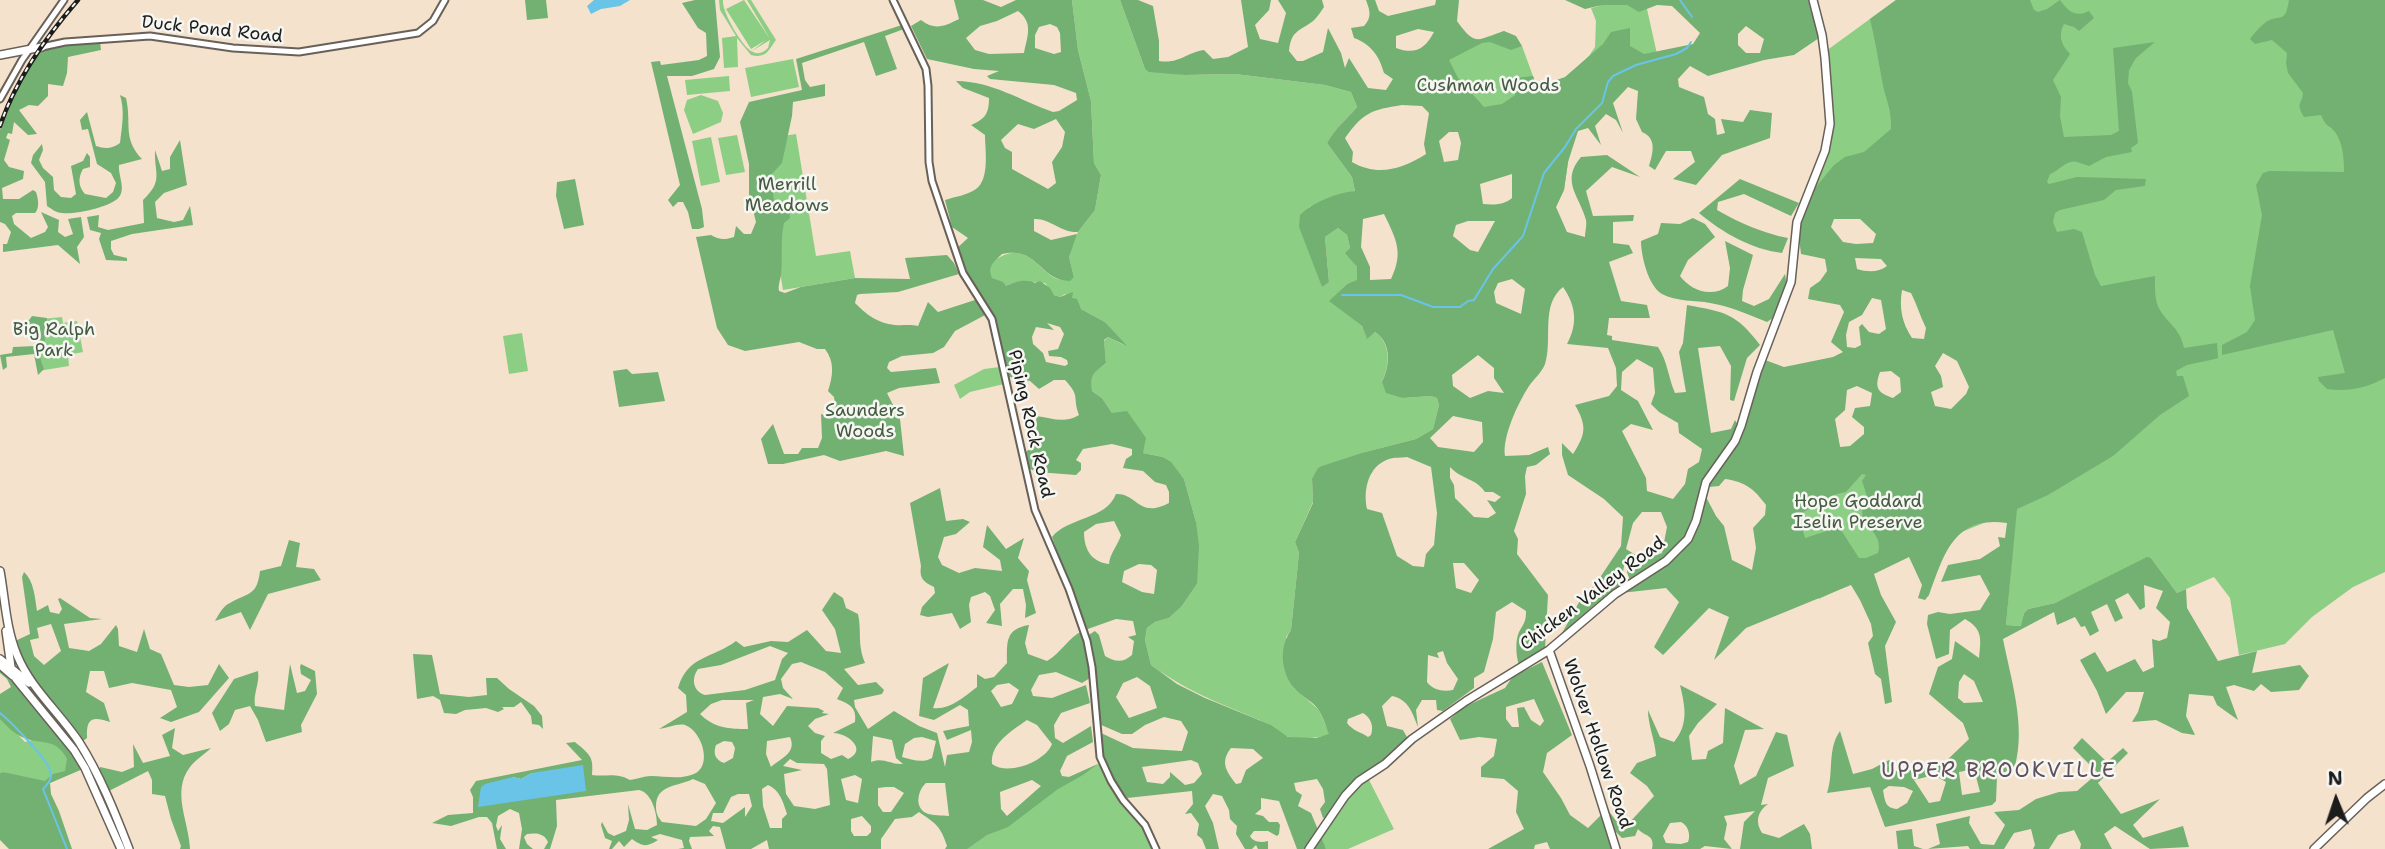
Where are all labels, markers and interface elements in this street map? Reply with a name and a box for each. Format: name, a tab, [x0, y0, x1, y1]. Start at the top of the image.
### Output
street label: Duck Pond Road	[140, 12, 284, 48]
park label: Cushman Woods	[1417, 75, 1559, 97]
park label: Merrill Meadows	[745, 174, 829, 216]
park label: Big Ralph Park	[13, 319, 95, 362]
street label: Piping Rock Road	[1002, 348, 1058, 500]
park label: Saunders Woods	[825, 400, 905, 442]
park label: Hope Goddard Iselin Preserve	[1793, 491, 1923, 534]
street label: Chicken Valley Road	[1516, 532, 1670, 656]
street label: Wolver Hollow Road	[1558, 656, 1636, 832]
district label: UPPER BROOKVILLE	[1883, 759, 2115, 785]
north arrow	[2301, 765, 2371, 835]
text: N	[2327, 766, 2343, 791]

